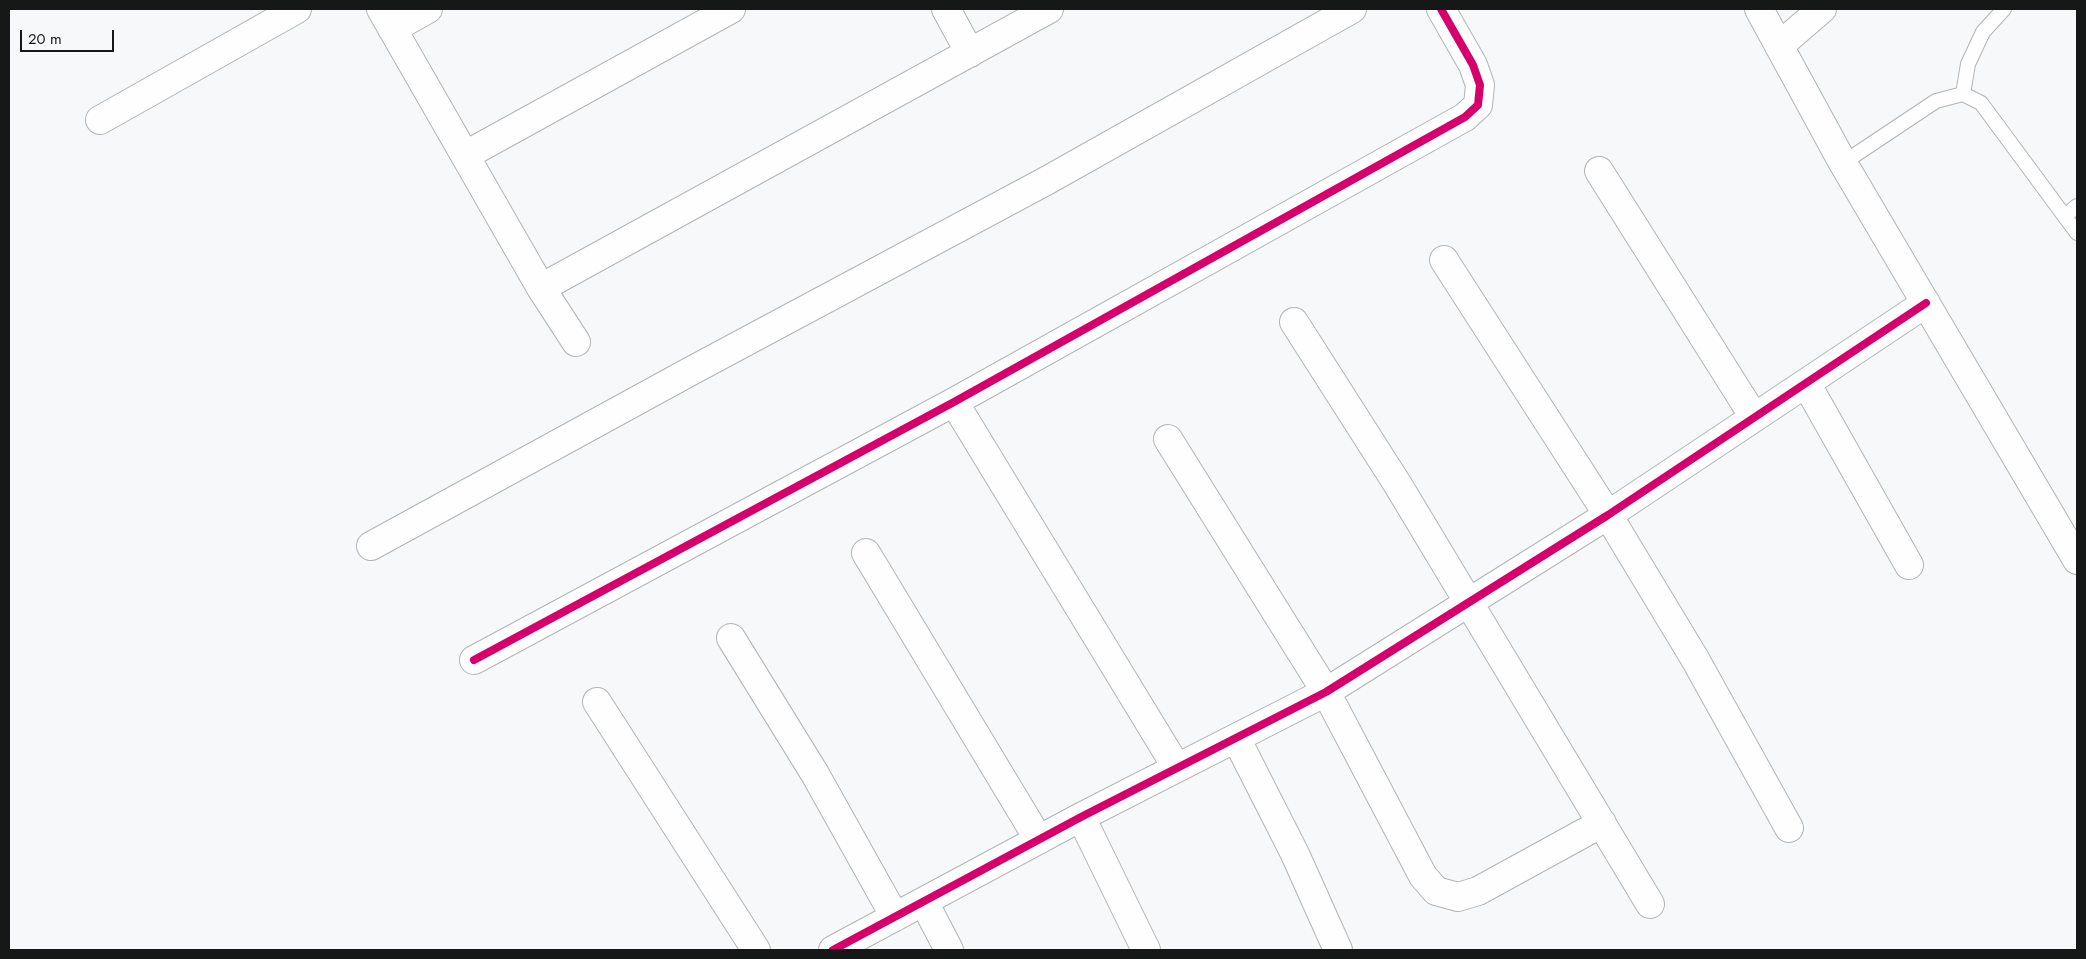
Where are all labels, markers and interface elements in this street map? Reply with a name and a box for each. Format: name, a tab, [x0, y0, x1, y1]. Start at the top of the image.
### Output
scale bar	[22, 20, 116, 52]
text: 20 m	[28, 28, 62, 50]

